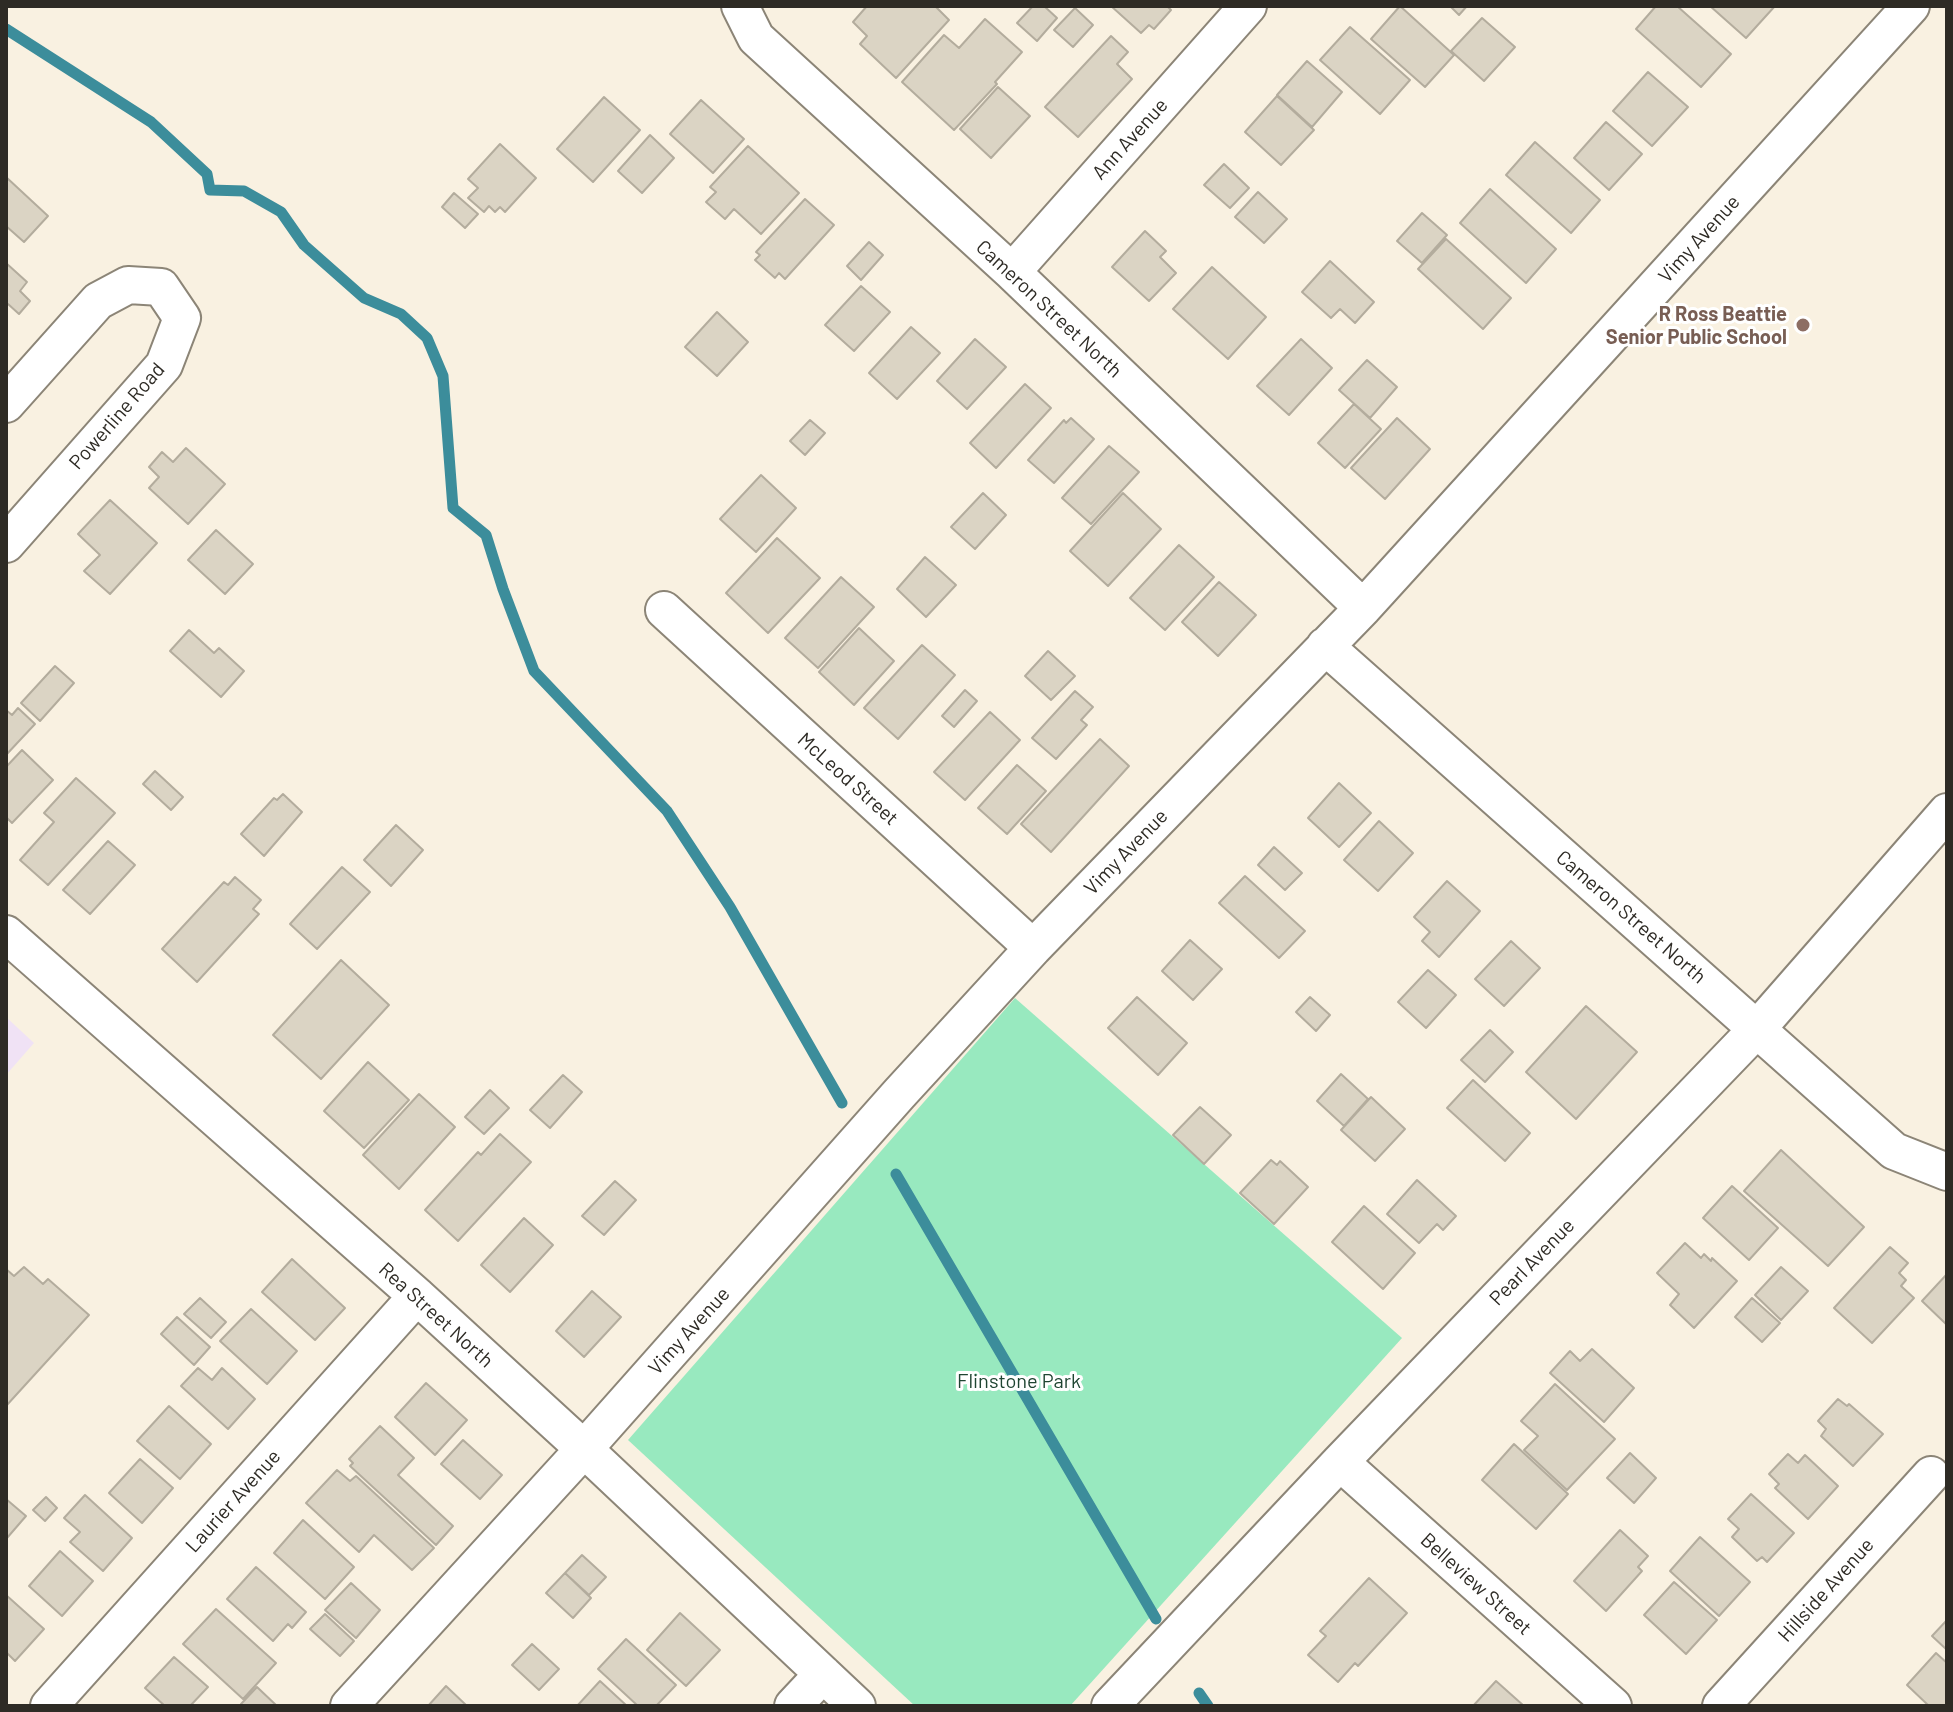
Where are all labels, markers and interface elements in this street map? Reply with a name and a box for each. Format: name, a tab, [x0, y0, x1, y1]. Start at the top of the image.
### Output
street label: Ann Avenue	[1087, 93, 1173, 185]
street label: Vimy Avenue	[1653, 190, 1745, 288]
street label: Cameron Street North	[971, 235, 1127, 383]
place label: R Ross Beattie Senior Public School	[1606, 302, 1787, 349]
marker: R Ross Beattie Senior Public School	[1794, 316, 1812, 334]
street label: Powerline Road	[64, 358, 170, 474]
street label: McLeod Street	[793, 728, 903, 830]
street label: Vimy Avenue	[1079, 804, 1173, 900]
street label: Cameron Street North	[1551, 845, 1711, 989]
street label: Pearl Avenue	[1485, 1213, 1579, 1311]
street label: Rea Street North	[374, 1257, 498, 1373]
street label: Vimy Avenue	[643, 1282, 735, 1380]
park label: Flinstone Park	[957, 1369, 1081, 1393]
street label: Laurier Avenue	[181, 1445, 285, 1557]
street label: Belleview Street	[1416, 1528, 1536, 1640]
street label: Hillside Avenue	[1773, 1533, 1879, 1647]

